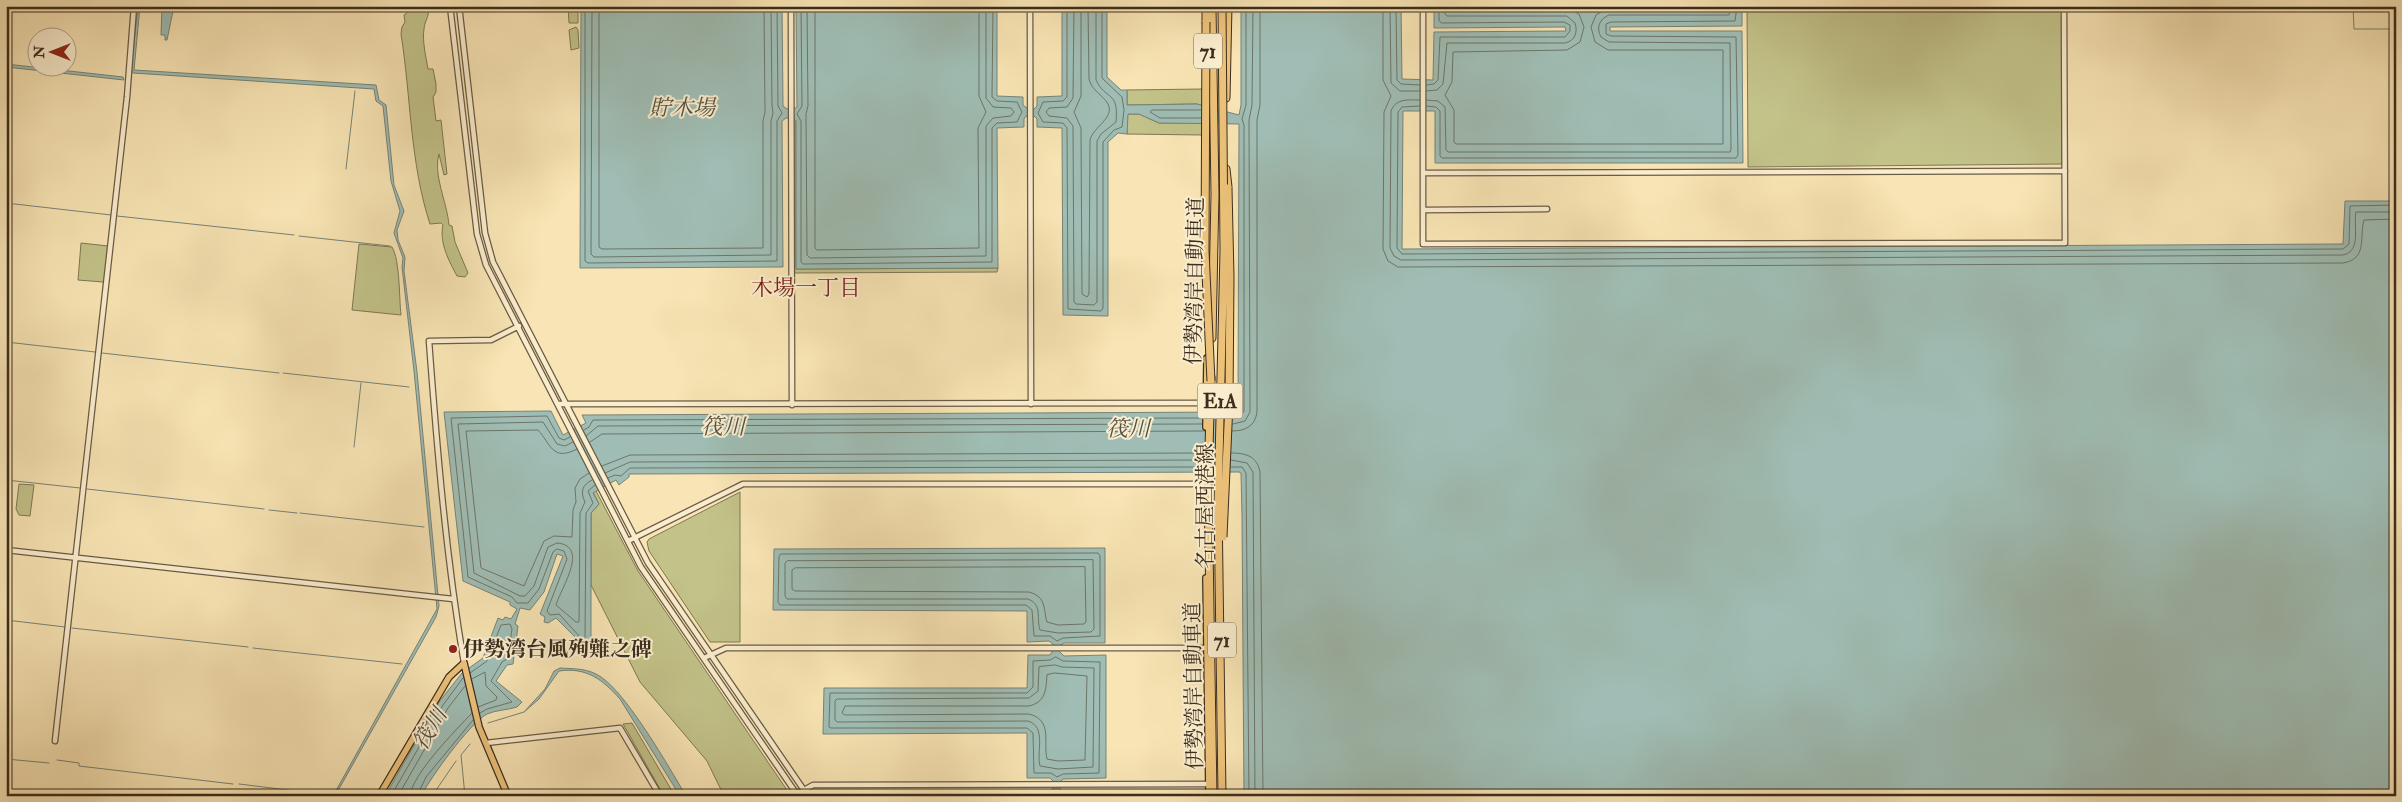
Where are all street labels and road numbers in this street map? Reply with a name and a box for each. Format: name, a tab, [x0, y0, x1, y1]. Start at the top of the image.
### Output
road number: 71	[1194, 34, 1222, 68]
street label: 伊勢湾岸自動車道	[1180, 197, 1210, 365]
road number: E1A	[1198, 384, 1242, 418]
street label: 名古屋西港線	[1192, 443, 1219, 569]
street label: 伊勢湾岸自動車道	[1179, 602, 1209, 770]
road number: 71	[1208, 622, 1236, 658]

